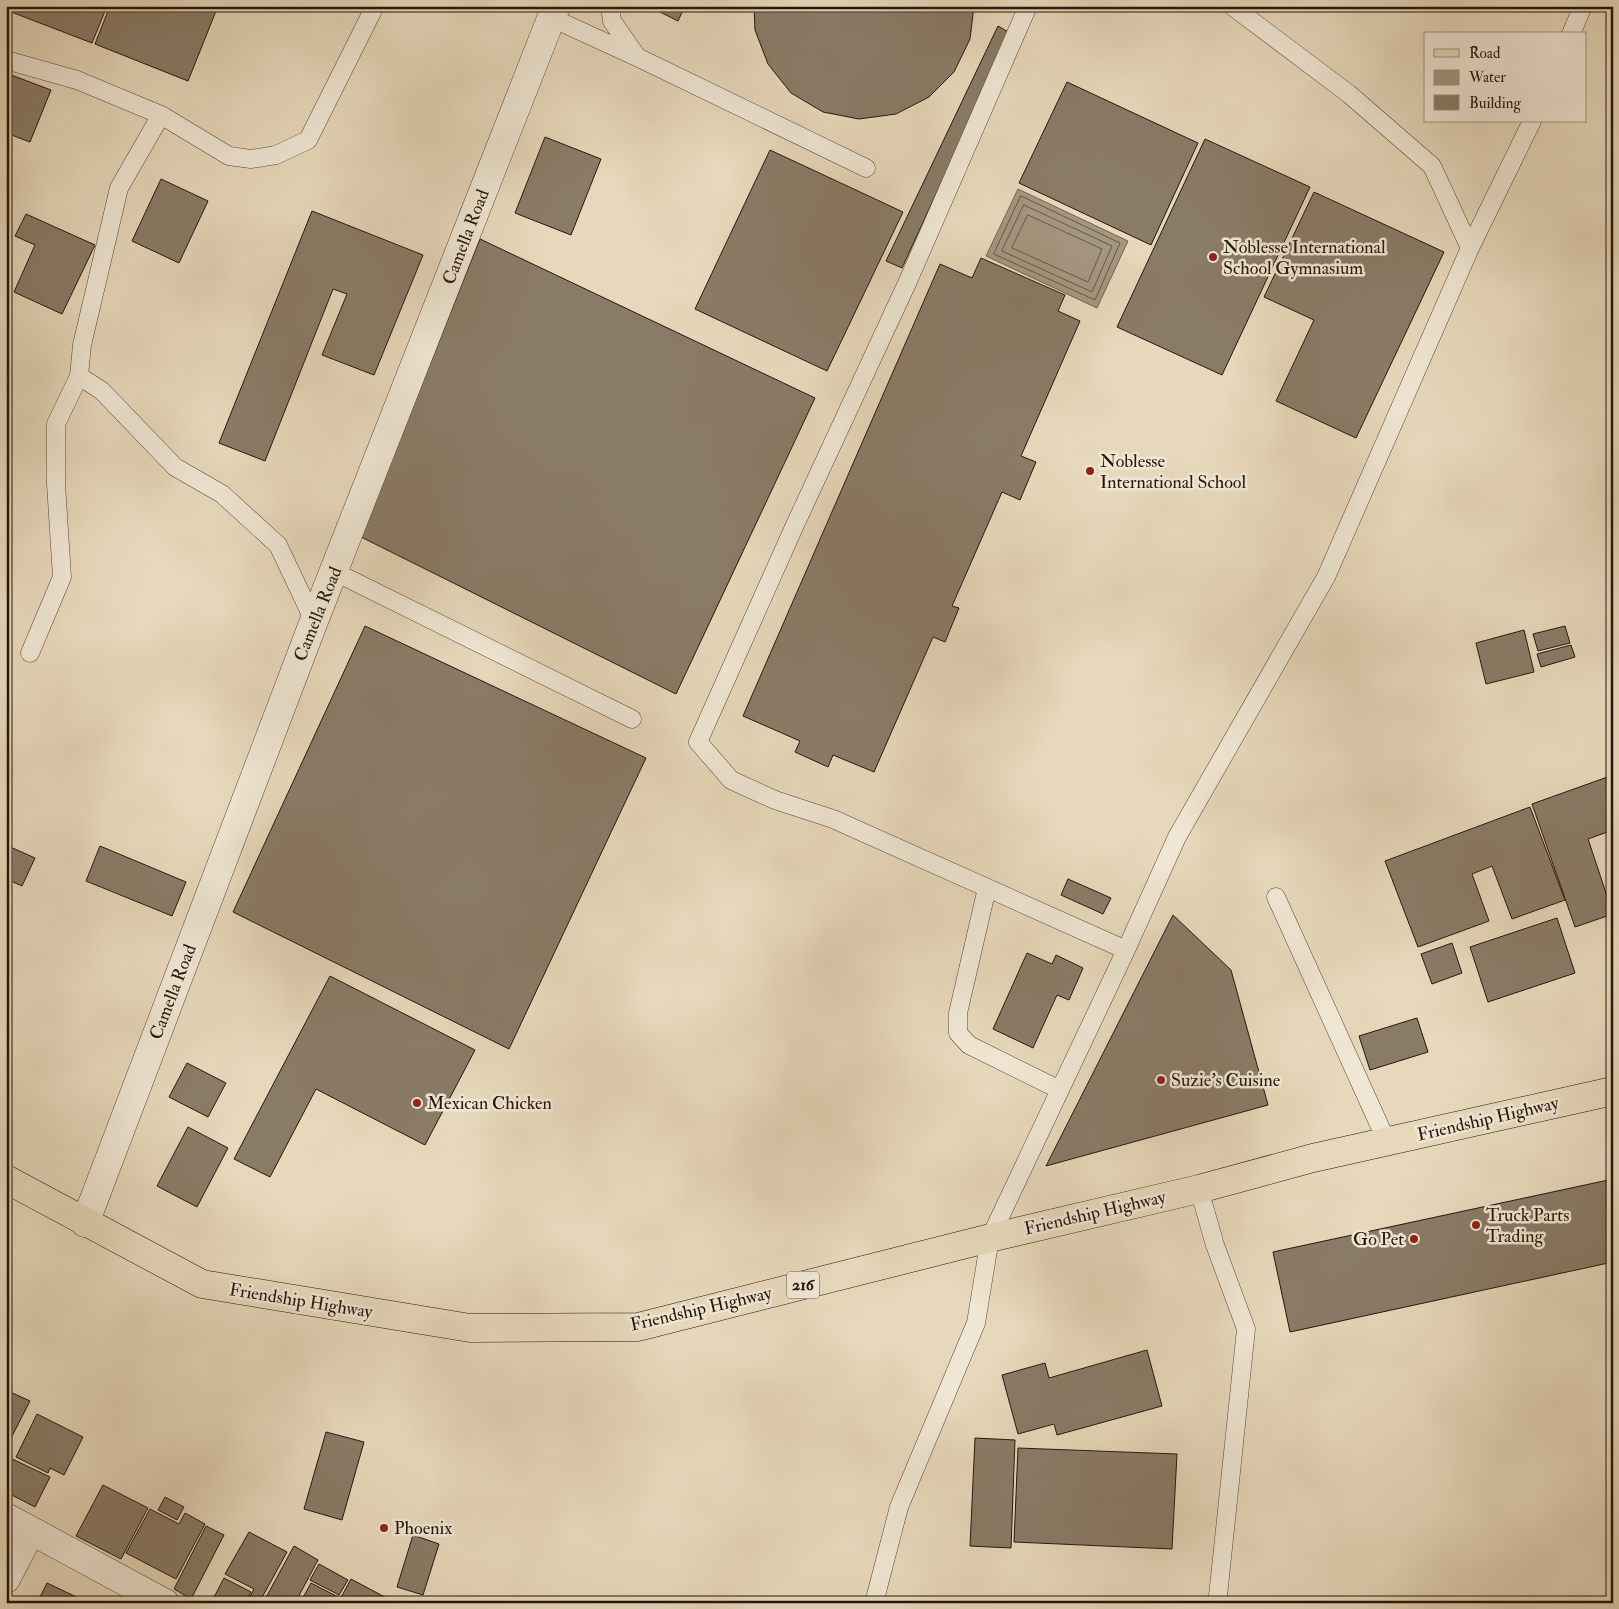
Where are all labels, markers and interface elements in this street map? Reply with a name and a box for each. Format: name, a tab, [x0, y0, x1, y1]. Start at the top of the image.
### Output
legend	[1424, 32, 1586, 122]
text: Road	[1469, 44, 1501, 63]
text: Water	[1468, 68, 1506, 87]
text: Building	[1469, 94, 1521, 113]
street label: Camella Road	[437, 186, 495, 288]
place label: Noblesse International School Gymnasium	[1223, 236, 1386, 280]
marker: Noblesse International School Gymnasium	[1207, 251, 1219, 263]
place label: Noblesse International School	[1100, 450, 1246, 494]
marker: Noblesse International School	[1084, 465, 1096, 477]
street label: Camella Road	[289, 563, 347, 665]
street label: Camella Road	[144, 941, 202, 1043]
place label: Suzie's Cuisine	[1171, 1069, 1281, 1092]
marker: Suzie's Cuisine	[1155, 1074, 1167, 1086]
street label: Friendship Highway	[1415, 1091, 1562, 1146]
place label: Mexican Chicken	[427, 1092, 552, 1115]
marker: Mexican Chicken	[411, 1097, 423, 1109]
street label: Friendship Highway	[1022, 1185, 1169, 1240]
place label: Truck Parts Trading	[1486, 1204, 1569, 1248]
marker: Truck Parts Trading	[1470, 1219, 1482, 1231]
place label: Go Pet	[1353, 1228, 1404, 1251]
marker: Go Pet	[1408, 1233, 1420, 1245]
road number: 216	[787, 1272, 819, 1298]
street label: Friendship Highway	[228, 1278, 375, 1324]
street label: Friendship Highway	[628, 1281, 775, 1336]
place label: Phoenix	[394, 1517, 452, 1540]
marker: Phoenix	[378, 1522, 390, 1534]

